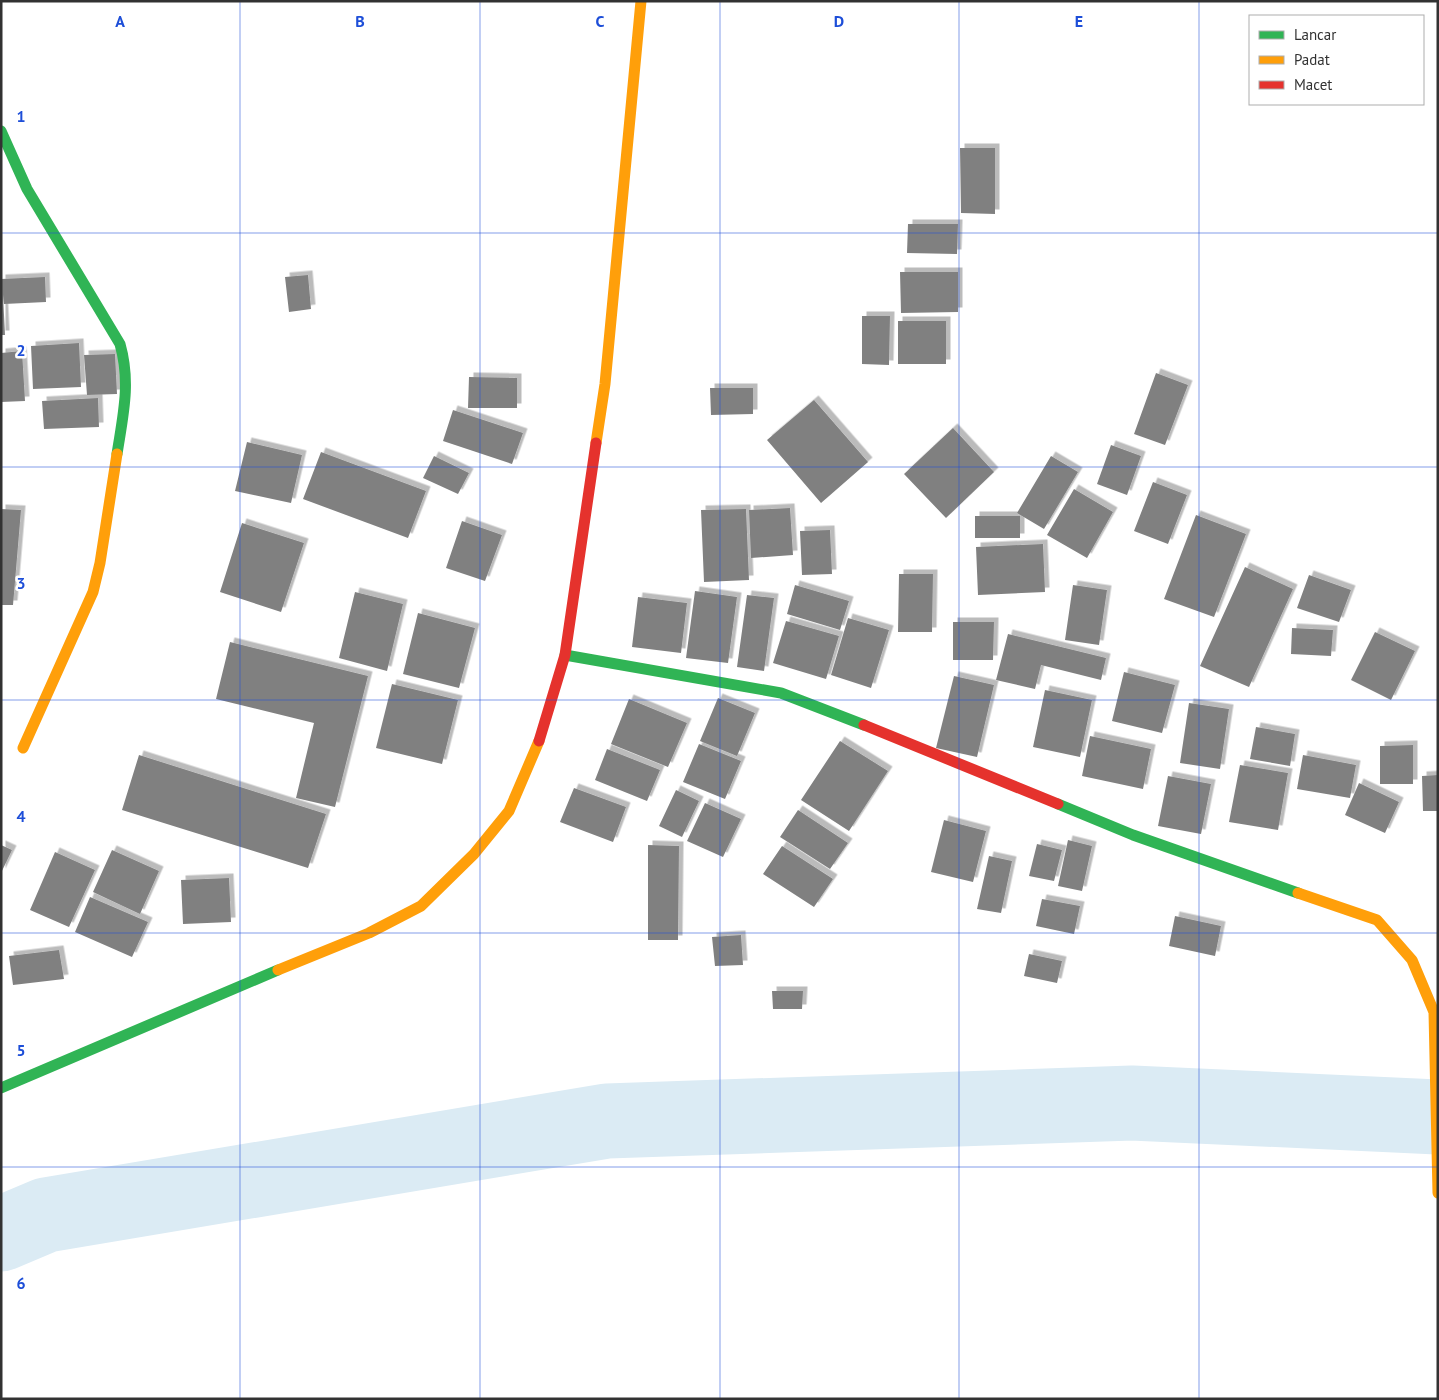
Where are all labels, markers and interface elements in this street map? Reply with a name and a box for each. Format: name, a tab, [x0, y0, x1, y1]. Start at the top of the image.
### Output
text: A	[115, 11, 125, 31]
text: B	[355, 11, 365, 31]
text: C	[596, 11, 605, 31]
text: D	[834, 11, 844, 31]
text: E	[1075, 11, 1083, 31]
legend	[1249, 15, 1424, 105]
text: Lancar	[1294, 25, 1336, 44]
text: Padat	[1294, 50, 1330, 69]
text: Macet	[1294, 75, 1332, 94]
text: 1	[16, 106, 26, 126]
text: 2	[16, 340, 26, 360]
text: 3	[16, 573, 26, 593]
text: 4	[16, 806, 26, 826]
text: 5	[16, 1040, 26, 1060]
text: 6	[16, 1273, 26, 1293]

